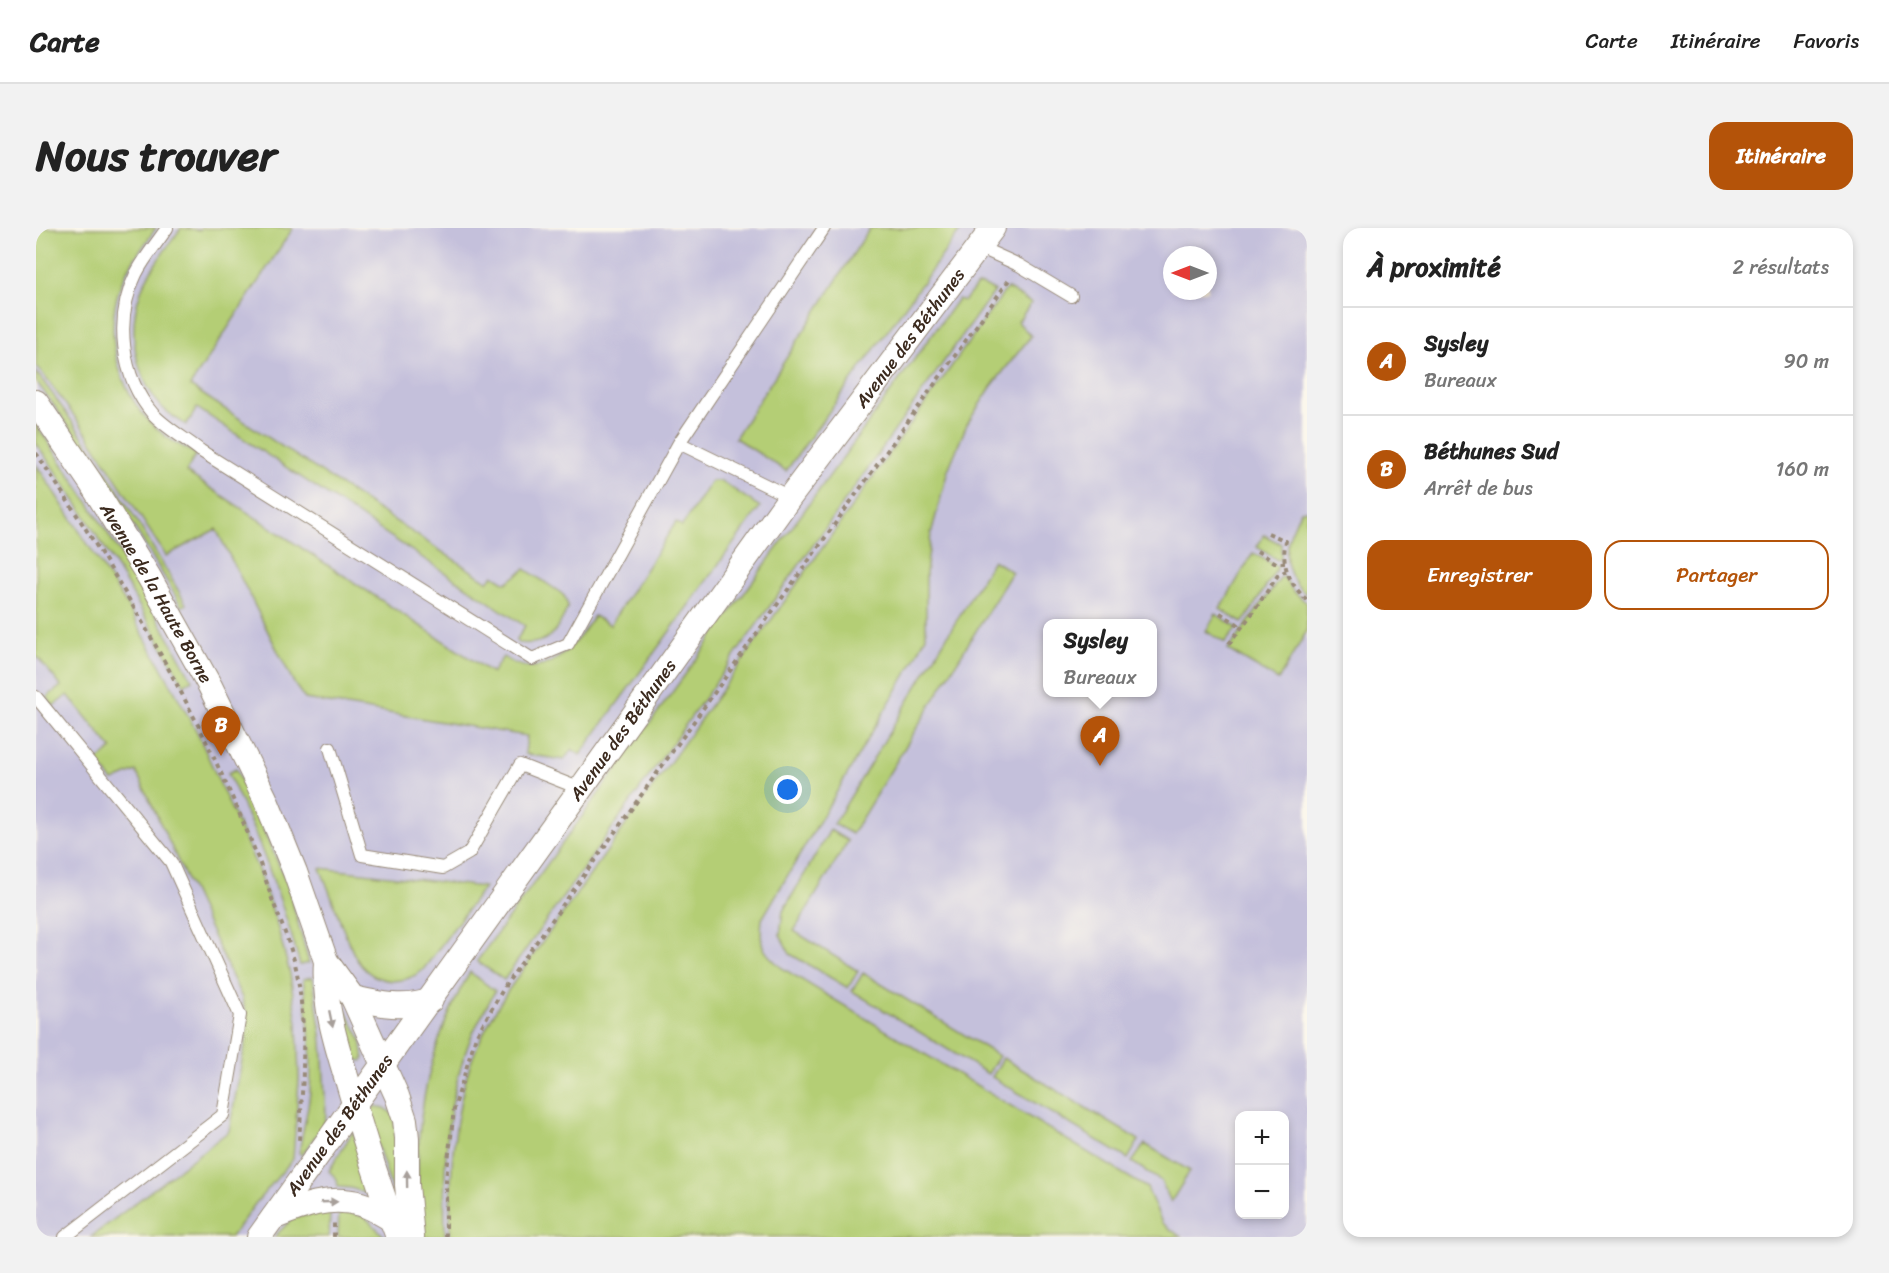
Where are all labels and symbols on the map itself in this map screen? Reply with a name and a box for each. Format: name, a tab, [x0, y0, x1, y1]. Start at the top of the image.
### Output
north arrow	[1163, 246, 1217, 300]
street label: Avenue des Béthunes	[846, 260, 974, 416]
street label: Avenue de la Haute Borne	[90, 496, 222, 689]
street label: Avenue des Béthunes	[560, 652, 685, 809]
pin: B	[202, 706, 240, 756]
pin: A	[1080, 716, 1120, 766]
your location	[773, 775, 802, 804]
one-way arrow	[327, 1010, 336, 1029]
street label: Avenue des Béthunes	[277, 1046, 402, 1204]
one-way arrow	[402, 1169, 412, 1188]
one-way arrow	[319, 1197, 338, 1206]

